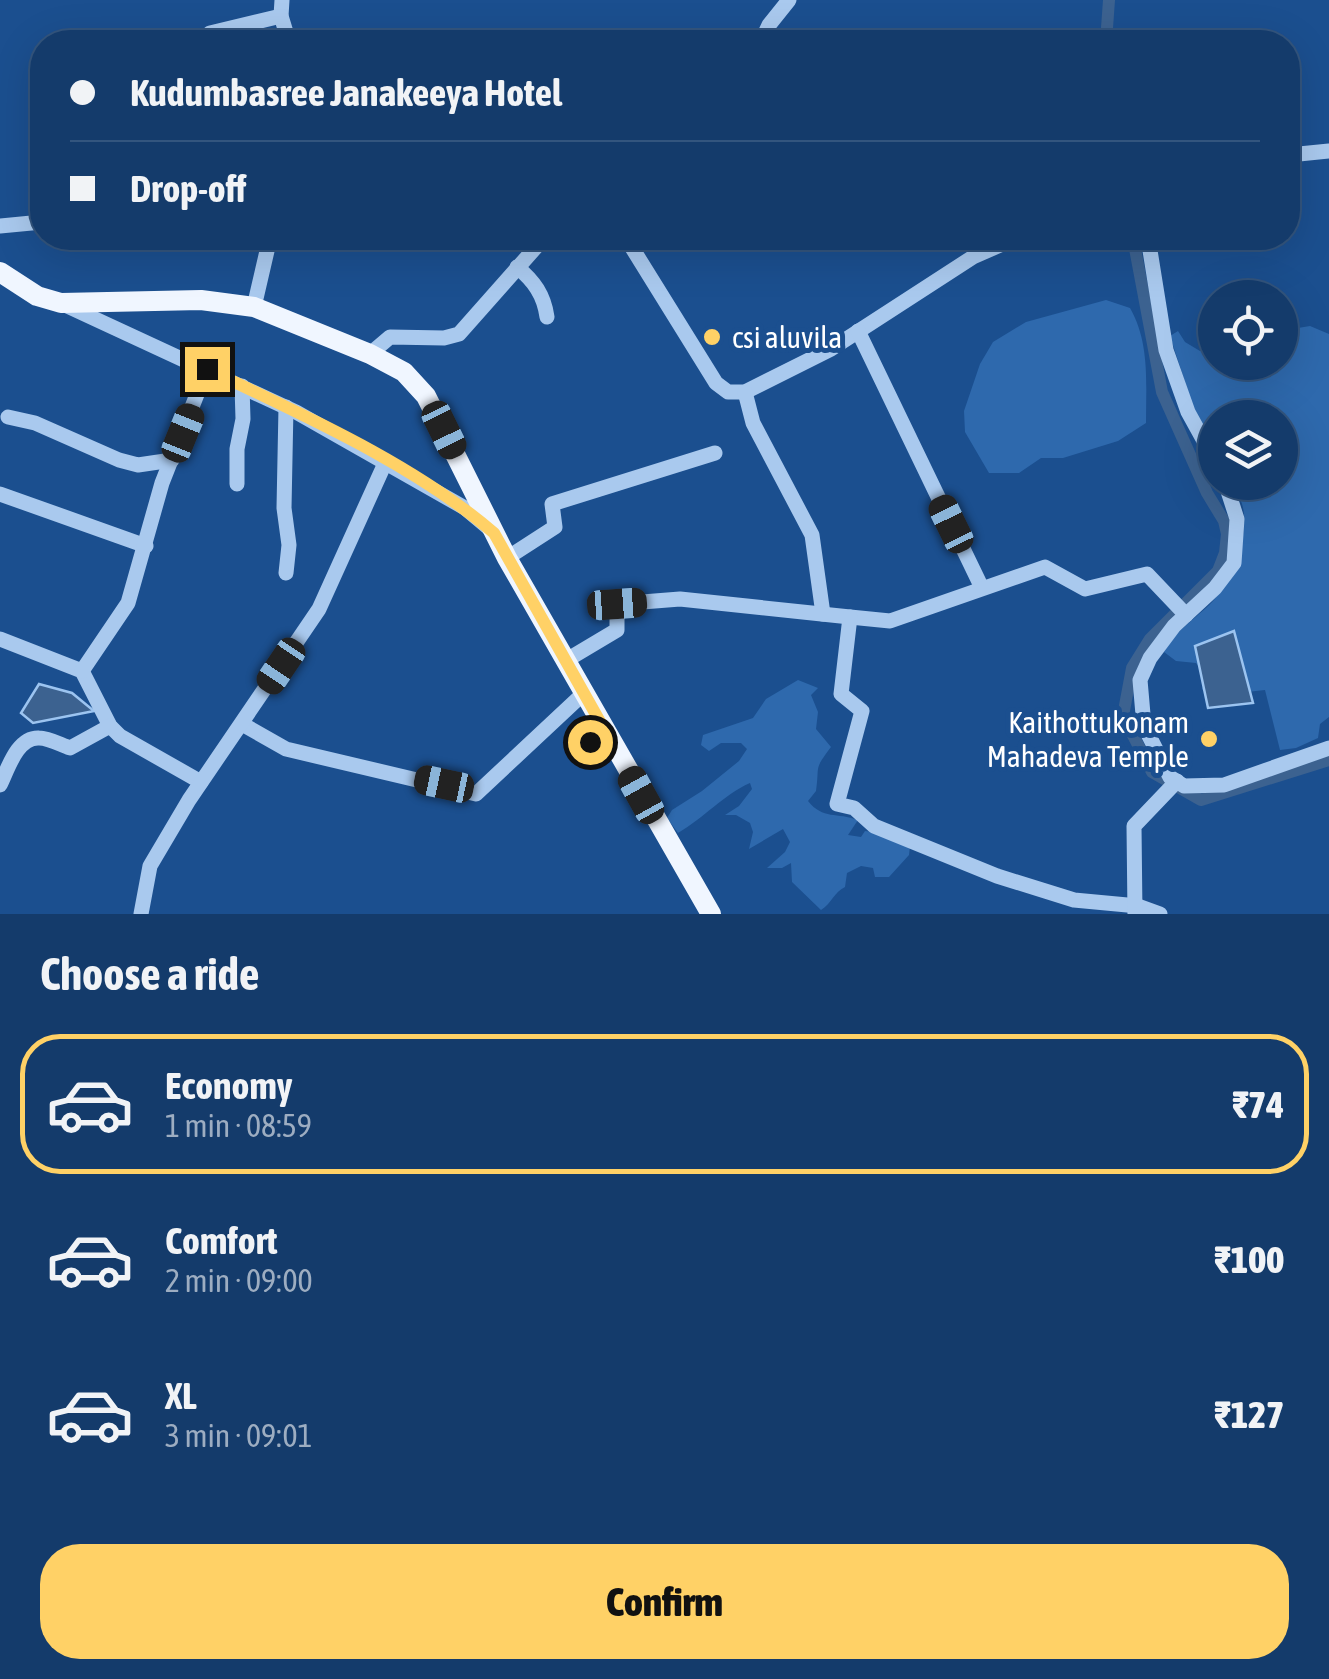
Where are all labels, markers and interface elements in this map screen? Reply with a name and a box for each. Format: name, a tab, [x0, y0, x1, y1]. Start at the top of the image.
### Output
text: Kudumbasree Janakeeya Hotel	[130, 71, 562, 114]
text: Drop-off	[130, 167, 246, 210]
map controls	[1198, 280, 1298, 500]
button: locate	[1198, 280, 1298, 380]
place label: csi aluvila	[732, 320, 842, 354]
marker: csi aluvila	[701, 326, 723, 348]
route end	[185, 347, 230, 392]
car	[417, 396, 471, 464]
car	[158, 400, 208, 466]
button: layers	[1198, 400, 1298, 500]
car	[924, 490, 978, 558]
car	[586, 587, 648, 621]
car	[252, 633, 310, 699]
place label: Kaithottukonam Mahadeva Temple	[987, 705, 1189, 773]
route start	[568, 720, 613, 765]
marker: Kaithottukonam Mahadeva Temple	[1198, 728, 1220, 750]
car	[613, 761, 669, 829]
car	[412, 763, 476, 805]
text: Choose a ride	[40, 948, 259, 1000]
icon: car	[45, 1059, 135, 1149]
text: Economy	[165, 1064, 292, 1107]
text: ₹74	[1232, 1083, 1284, 1126]
text: 1 min · 08:59	[165, 1107, 312, 1144]
icon: car	[45, 1214, 135, 1304]
text: Comfort	[165, 1219, 277, 1262]
text: ₹100	[1214, 1238, 1284, 1281]
text: 2 min · 09:00	[165, 1262, 312, 1299]
icon: car	[45, 1369, 135, 1459]
text: XL	[165, 1374, 197, 1417]
text: ₹127	[1214, 1393, 1284, 1436]
text: 3 min · 09:01	[165, 1417, 312, 1454]
button: Confirm	[40, 1544, 1289, 1659]

